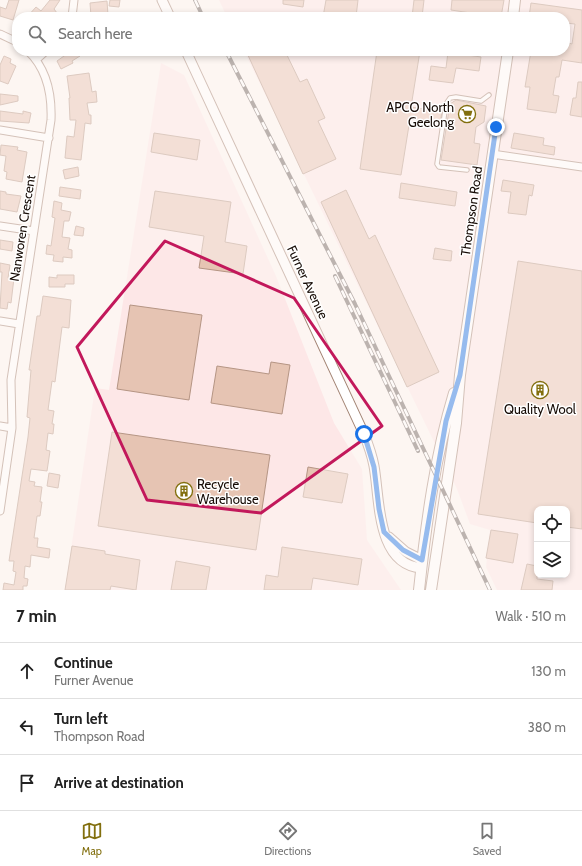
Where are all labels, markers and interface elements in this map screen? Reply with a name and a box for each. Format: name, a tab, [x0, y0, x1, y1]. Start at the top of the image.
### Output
search box	[12, 12, 570, 56]
icon: search	[26, 23, 48, 45]
text: Search here	[58, 25, 133, 43]
place label: APCO North Geelong	[386, 99, 455, 130]
supermarket icon: APCO North Geelong	[457, 104, 477, 124]
route end	[487, 118, 505, 136]
street label: Thompson Road	[457, 165, 485, 257]
street label: Nanworen Crescent	[6, 173, 38, 282]
street label: Furner Avenue	[284, 243, 332, 322]
building icon: Quality Wool	[530, 380, 550, 400]
place label: Quality Wool	[504, 401, 576, 417]
route start	[355, 425, 373, 443]
place label: Recycle Warehouse	[197, 476, 259, 507]
building icon: Recycle Warehouse	[174, 481, 194, 501]
map controls	[534, 506, 570, 578]
button: locate	[534, 506, 570, 542]
button: layers	[534, 542, 570, 578]
text: 7 min	[16, 606, 57, 626]
text: Walk · 510 m	[495, 608, 566, 624]
text: Continue	[54, 654, 113, 672]
icon: ahead	[16, 660, 38, 682]
text: 130 m	[531, 663, 566, 679]
text: Furner Avenue	[54, 672, 133, 688]
text: Turn left	[54, 710, 108, 728]
icon: left	[16, 716, 38, 738]
text: 380 m	[528, 719, 566, 735]
text: Thompson Road	[54, 728, 145, 744]
icon: arrive	[16, 772, 38, 794]
text: Arrive at destination	[54, 774, 184, 792]
tab: Map	[81, 820, 103, 858]
tab: Directions	[264, 820, 311, 858]
tab: Saved	[473, 820, 501, 858]

